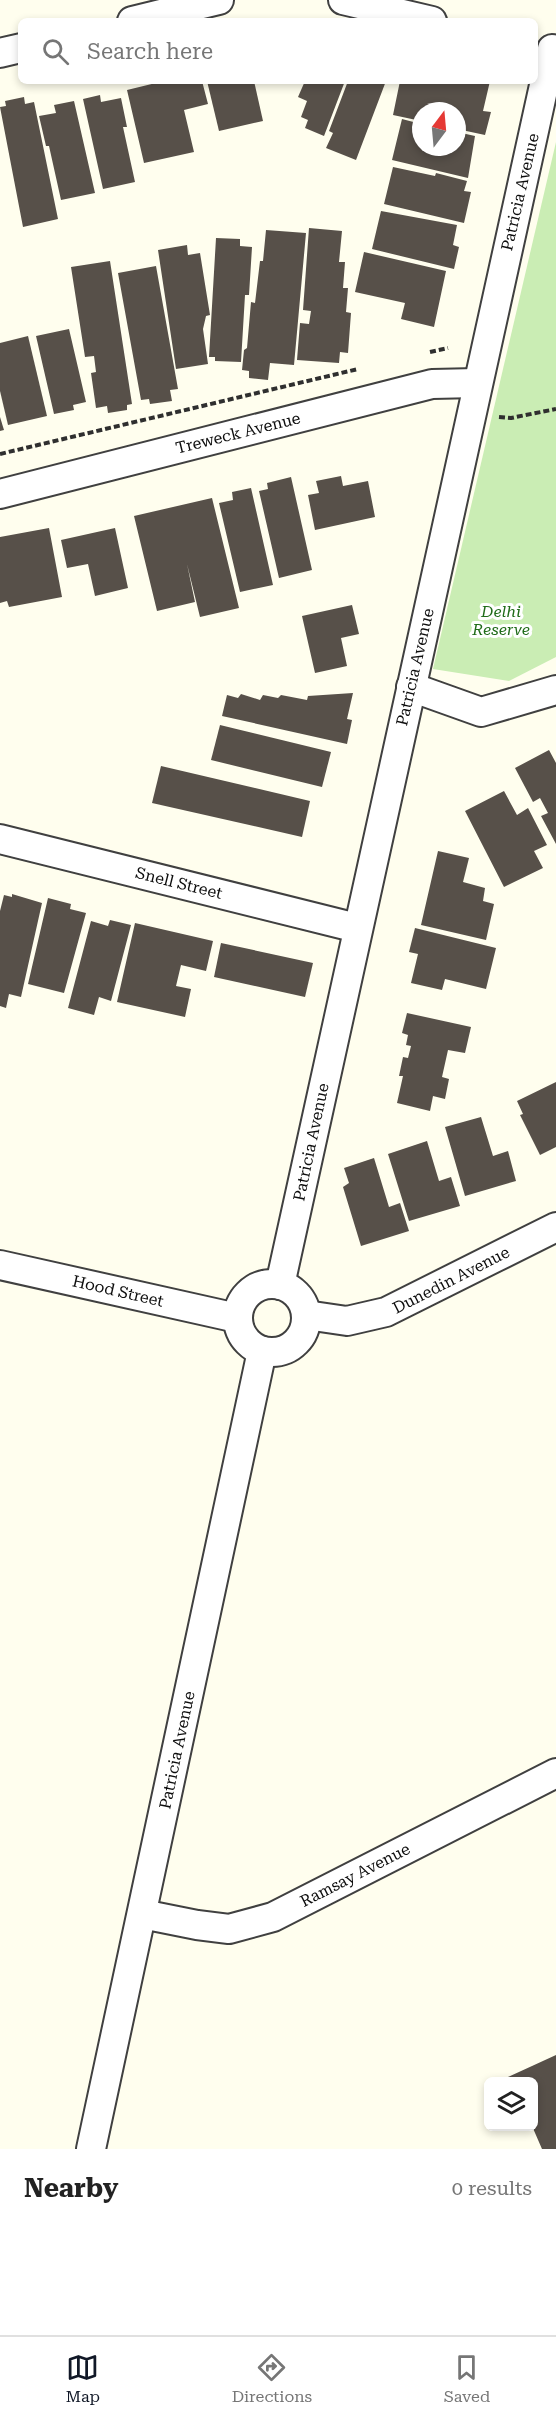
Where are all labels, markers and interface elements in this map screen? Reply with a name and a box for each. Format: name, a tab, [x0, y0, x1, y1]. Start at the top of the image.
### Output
search box	[18, 18, 538, 84]
icon: search	[39, 35, 72, 68]
text: Search here	[87, 39, 213, 64]
north arrow	[412, 102, 466, 156]
street label: Patricia Avenue	[497, 131, 543, 253]
street label: Treweck Avenue	[174, 408, 303, 458]
park label: Delhi Reserve	[471, 602, 530, 639]
street label: Patricia Avenue	[392, 606, 438, 728]
street label: Snell Street	[134, 863, 224, 903]
street label: Patricia Avenue	[289, 1081, 333, 1203]
street label: Dunedin Avenue	[389, 1242, 513, 1318]
street label: Hood Street	[71, 1271, 165, 1311]
street label: Patricia Avenue	[155, 1689, 199, 1811]
street label: Ramsay Avenue	[297, 1839, 413, 1911]
map controls	[484, 2077, 538, 2131]
button: layers	[484, 2077, 538, 2131]
text: Nearby	[24, 2173, 118, 2203]
text: 0 results	[452, 2176, 532, 2200]
tab: Map	[66, 2351, 100, 2406]
tab: Directions	[232, 2351, 312, 2406]
tab: Saved	[444, 2351, 490, 2406]

